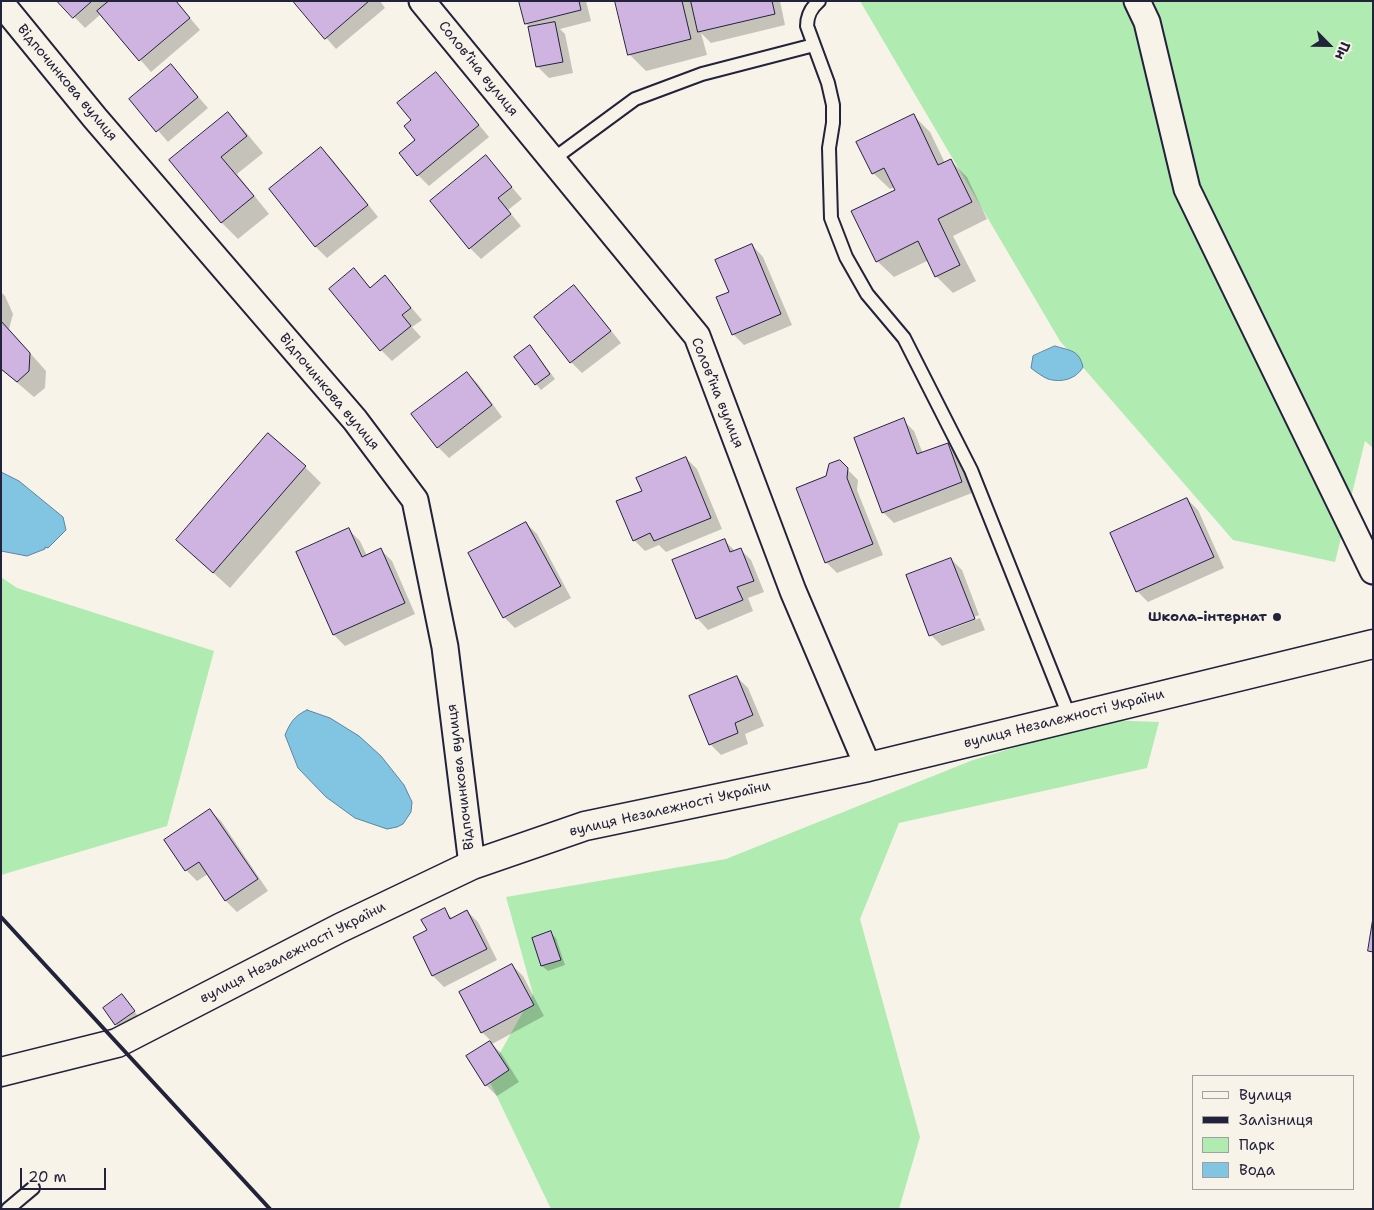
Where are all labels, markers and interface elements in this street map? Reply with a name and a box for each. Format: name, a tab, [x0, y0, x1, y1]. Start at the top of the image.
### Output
street label: Соловʼїна вулиця	[434, 18, 522, 120]
north arrow	[1304, 20, 1354, 70]
street label: Відпочинкова вулиця	[13, 21, 121, 145]
text: Пн	[1331, 39, 1355, 63]
street label: Відпочинкова вулиця	[275, 330, 383, 454]
street label: Соловʼїна вулиця	[687, 335, 747, 451]
place label: Школа-інтернат	[1148, 609, 1267, 625]
marker: Школа-інтернат	[1271, 611, 1283, 623]
street label: вулиця Незалежності України	[962, 686, 1166, 752]
street label: Відпочинкова вулиця	[444, 703, 478, 851]
street label: вулиця Незалежності України	[568, 778, 772, 840]
street label: вулиця Незалежності України	[197, 899, 389, 1007]
legend	[1192, 1075, 1354, 1190]
text: Вулиця	[1239, 1085, 1292, 1105]
text: Залізниця	[1239, 1110, 1313, 1130]
text: Парк	[1239, 1135, 1275, 1155]
scale bar	[22, 1158, 109, 1190]
text: Вода	[1239, 1160, 1275, 1180]
text: 20 m	[28, 1167, 67, 1187]

